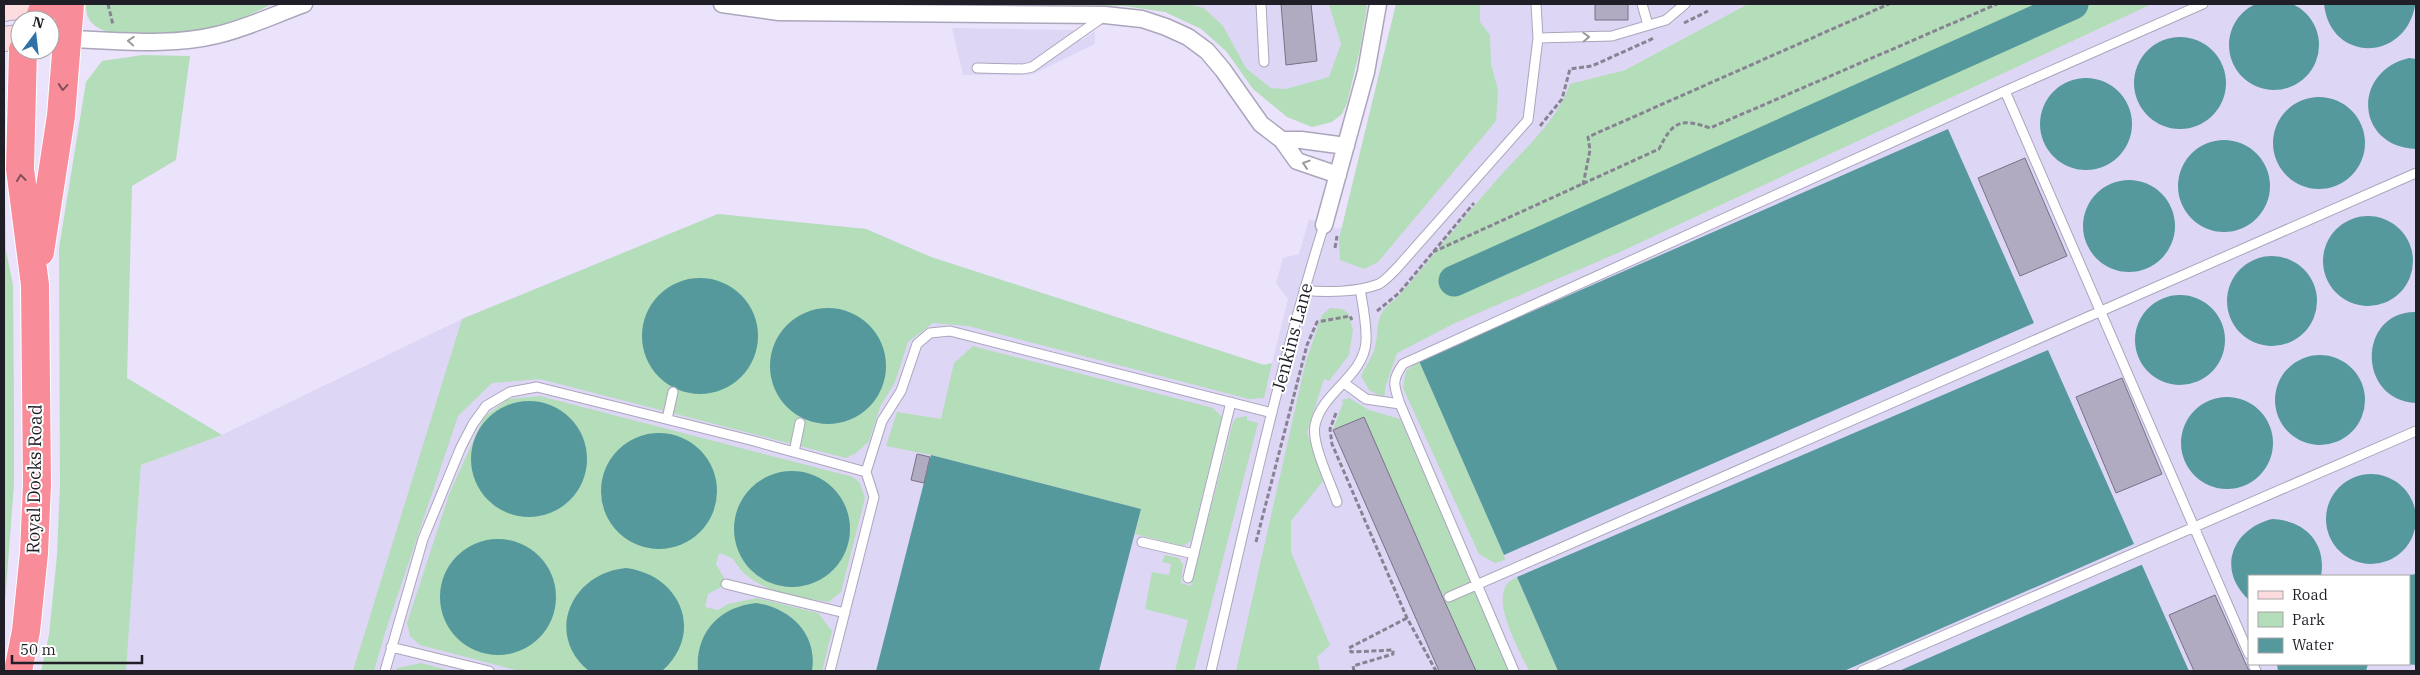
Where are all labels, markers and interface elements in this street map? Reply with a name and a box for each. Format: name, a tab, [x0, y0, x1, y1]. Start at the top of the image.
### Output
north arrow	[10, 10, 60, 60]
text: N	[31, 12, 46, 33]
one-way arrow	[1583, 31, 1591, 42]
one-way arrow	[127, 36, 135, 47]
one-way arrow	[58, 84, 69, 92]
one-way arrow	[1302, 160, 1310, 170]
one-way arrow	[16, 173, 27, 181]
street label: Jenkins Lane	[1266, 280, 1318, 394]
street label: Royal Docks Road	[21, 404, 47, 554]
legend	[2248, 575, 2410, 665]
text: Road	[2292, 585, 2328, 604]
text: Park	[2292, 610, 2325, 629]
scale bar	[12, 632, 142, 664]
text: Water	[2292, 635, 2334, 654]
text: 50 m	[20, 640, 56, 659]

